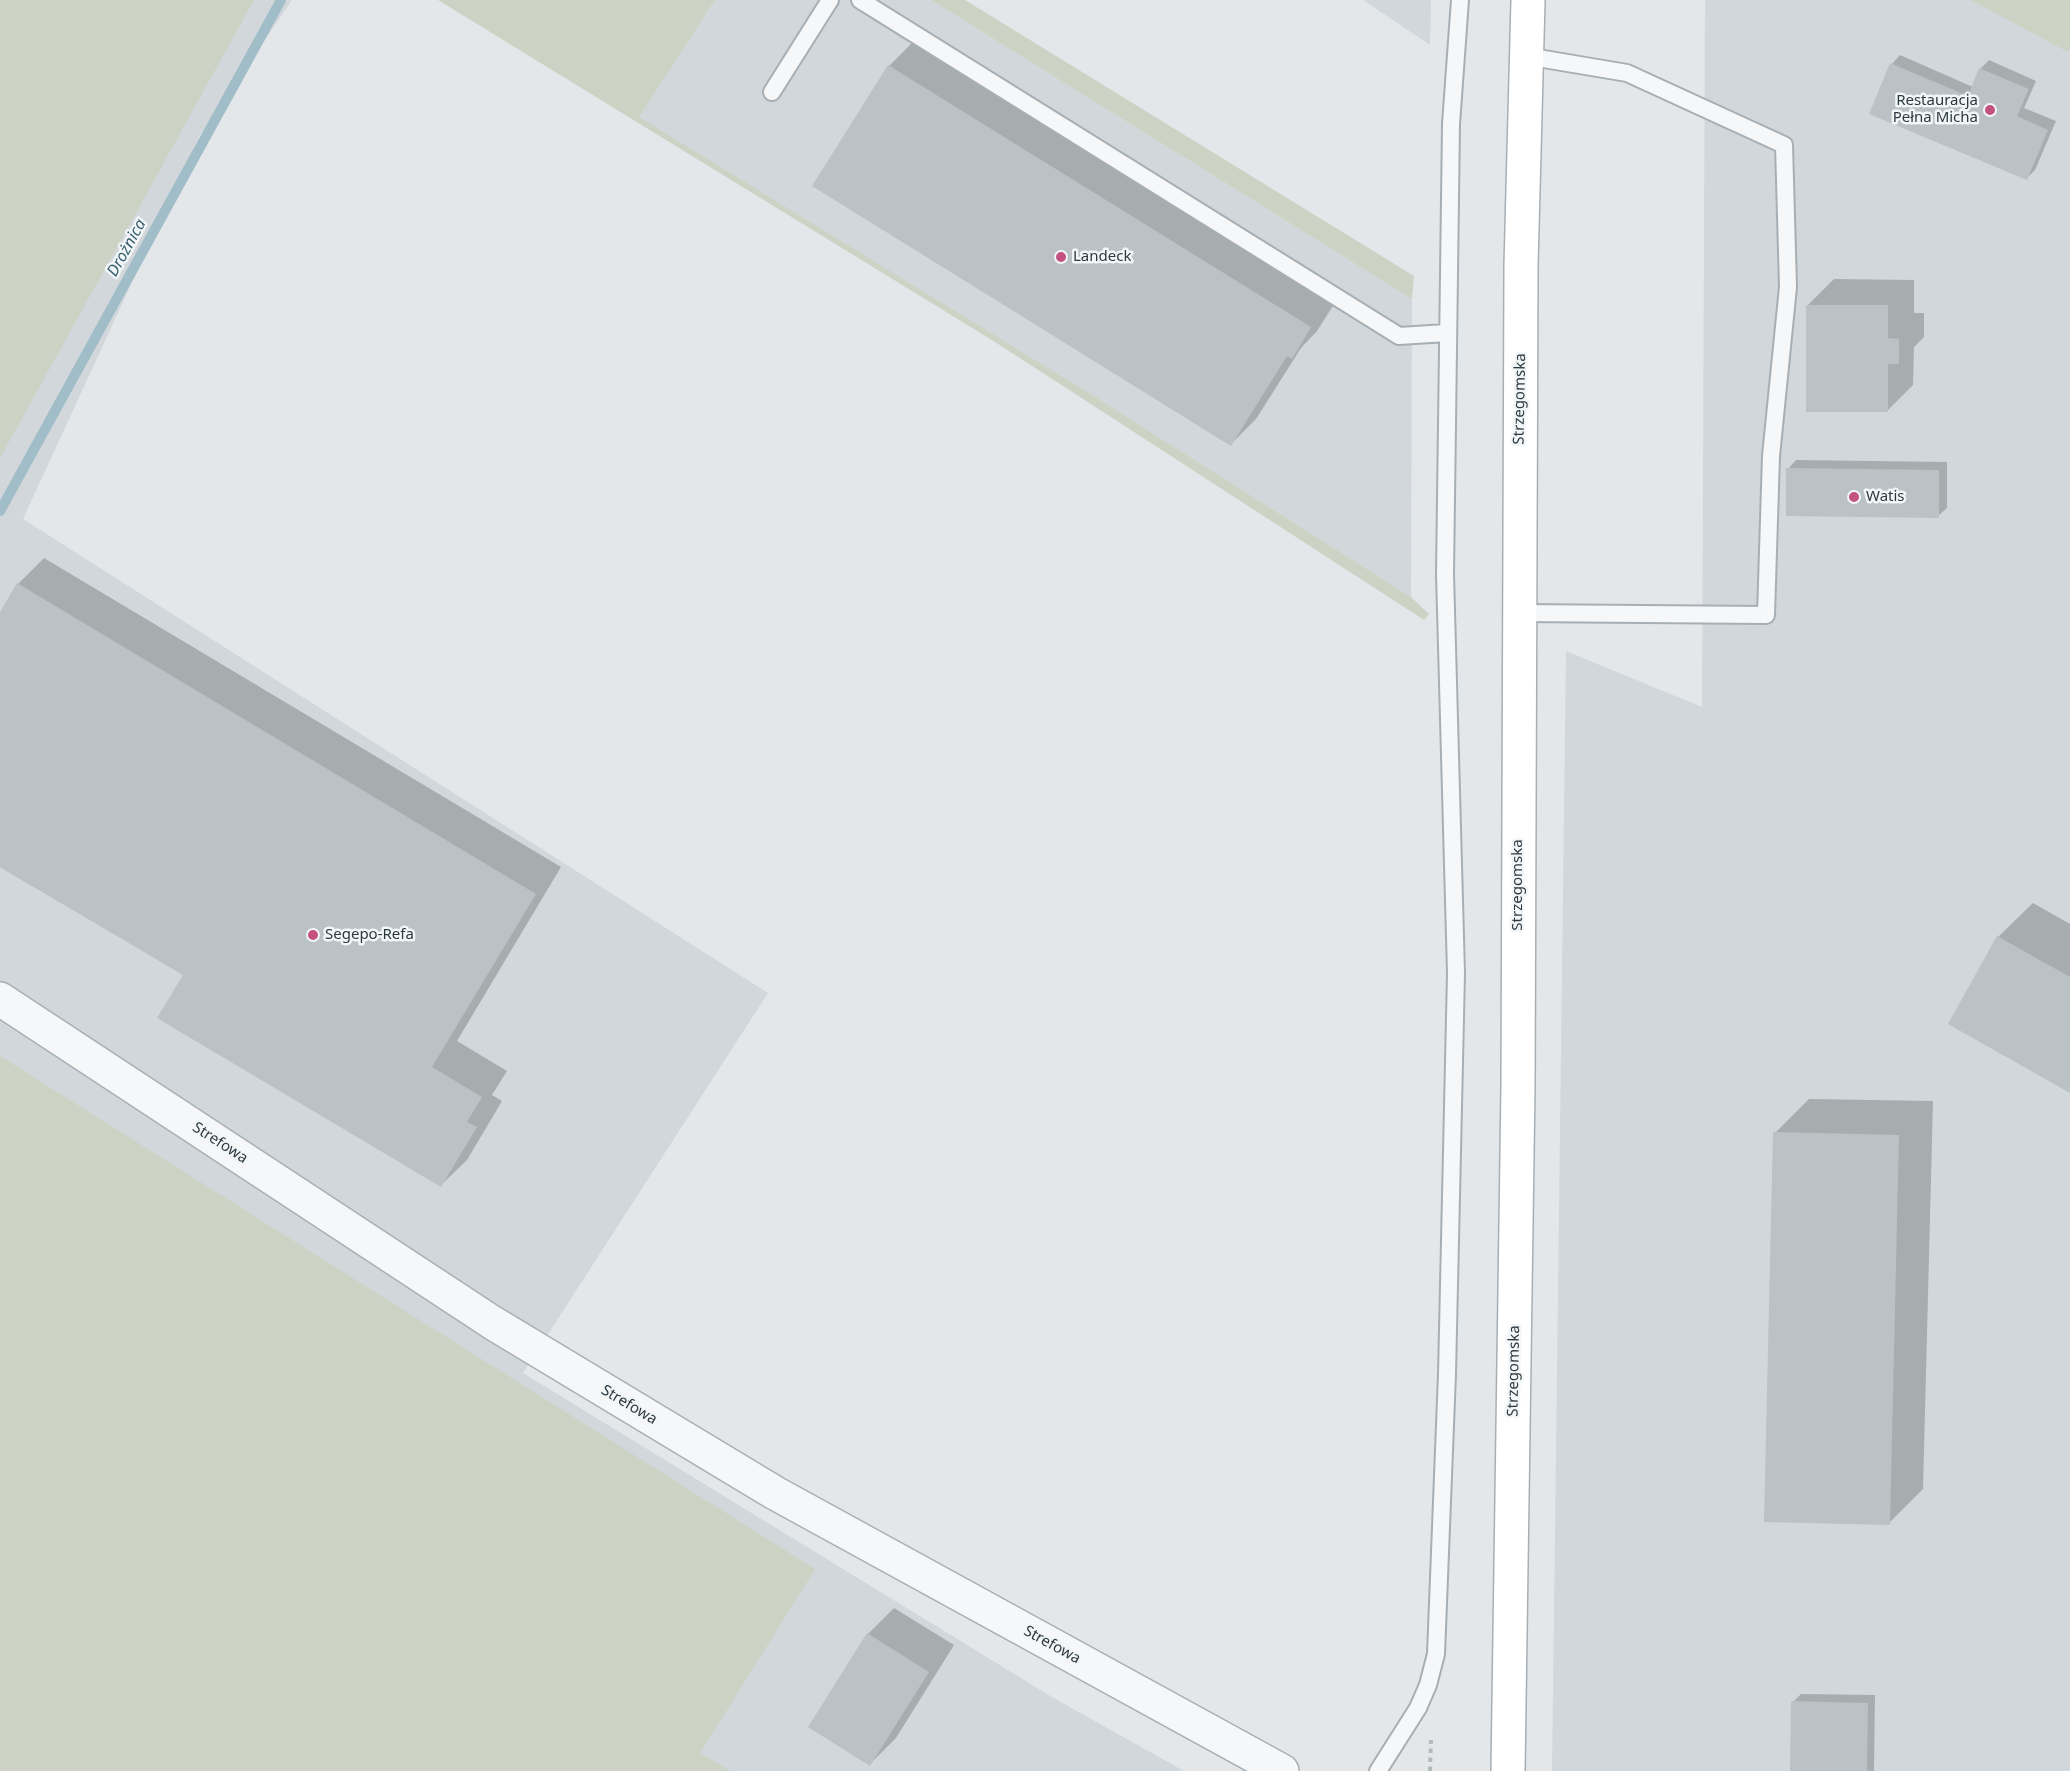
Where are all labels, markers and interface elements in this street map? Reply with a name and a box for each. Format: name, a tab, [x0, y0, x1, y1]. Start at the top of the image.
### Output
place label: Restauracja Pełna Micha	[1893, 92, 1978, 127]
marker: Restauracja Pełna Micha	[1983, 103, 1997, 117]
water label: Drożnica	[103, 216, 151, 280]
place label: Landeck	[1073, 248, 1131, 266]
marker: Landeck	[1054, 250, 1068, 264]
street label: Strzegomska	[1510, 353, 1530, 445]
place label: Watis	[1866, 488, 1905, 506]
marker: Watis	[1847, 490, 1861, 504]
street label: Strzegomska	[1509, 839, 1527, 931]
place label: Segepo-Refa	[325, 926, 414, 944]
marker: Segepo-Refa	[306, 928, 320, 942]
street label: Strefowa	[189, 1119, 251, 1167]
street label: Strzegomska	[1504, 1325, 1524, 1417]
street label: Strefowa	[598, 1381, 660, 1429]
street label: Strefowa	[1020, 1622, 1084, 1668]

